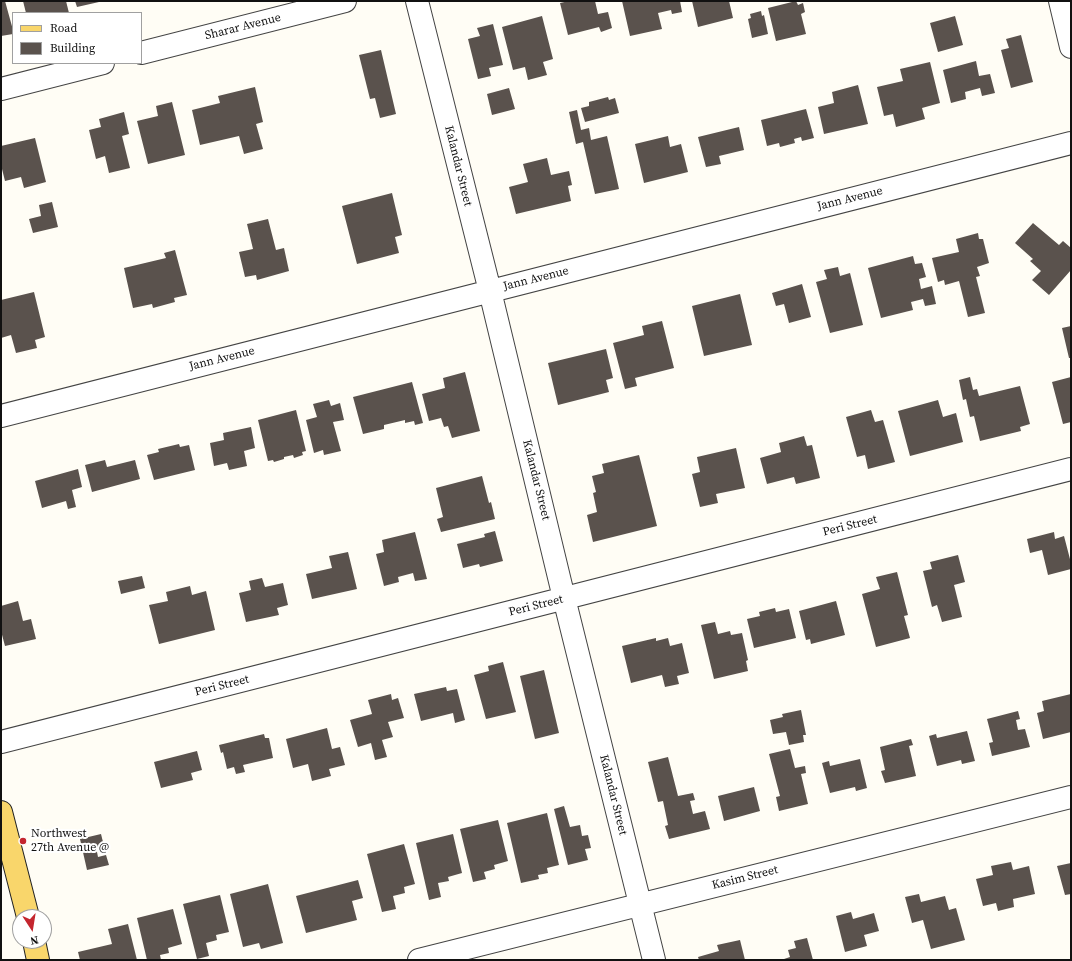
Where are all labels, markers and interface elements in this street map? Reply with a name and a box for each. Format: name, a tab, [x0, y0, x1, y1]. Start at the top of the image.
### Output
street label: Sharar Avenue	[204, 11, 282, 43]
legend	[12, 12, 142, 64]
text: Road	[50, 20, 77, 36]
text: Building	[50, 40, 95, 56]
street label: Kalandar Street	[441, 124, 475, 208]
street label: Jann Avenue	[816, 184, 884, 214]
street label: Jann Avenue	[502, 264, 570, 294]
street label: Jann Avenue	[188, 344, 256, 374]
street label: Kalandar Street	[519, 438, 553, 522]
street label: Peri Street	[821, 512, 879, 540]
street label: Peri Street	[507, 592, 565, 620]
street label: Peri Street	[193, 672, 251, 700]
street label: Kalandar Street	[596, 753, 630, 837]
place label: Northwest 27th Avenue @	[31, 827, 109, 855]
marker: Northwest 27th Avenue @	[18, 836, 28, 846]
street label: Kasim Street	[711, 863, 779, 893]
north arrow	[12, 909, 52, 949]
text: N	[29, 932, 40, 948]

